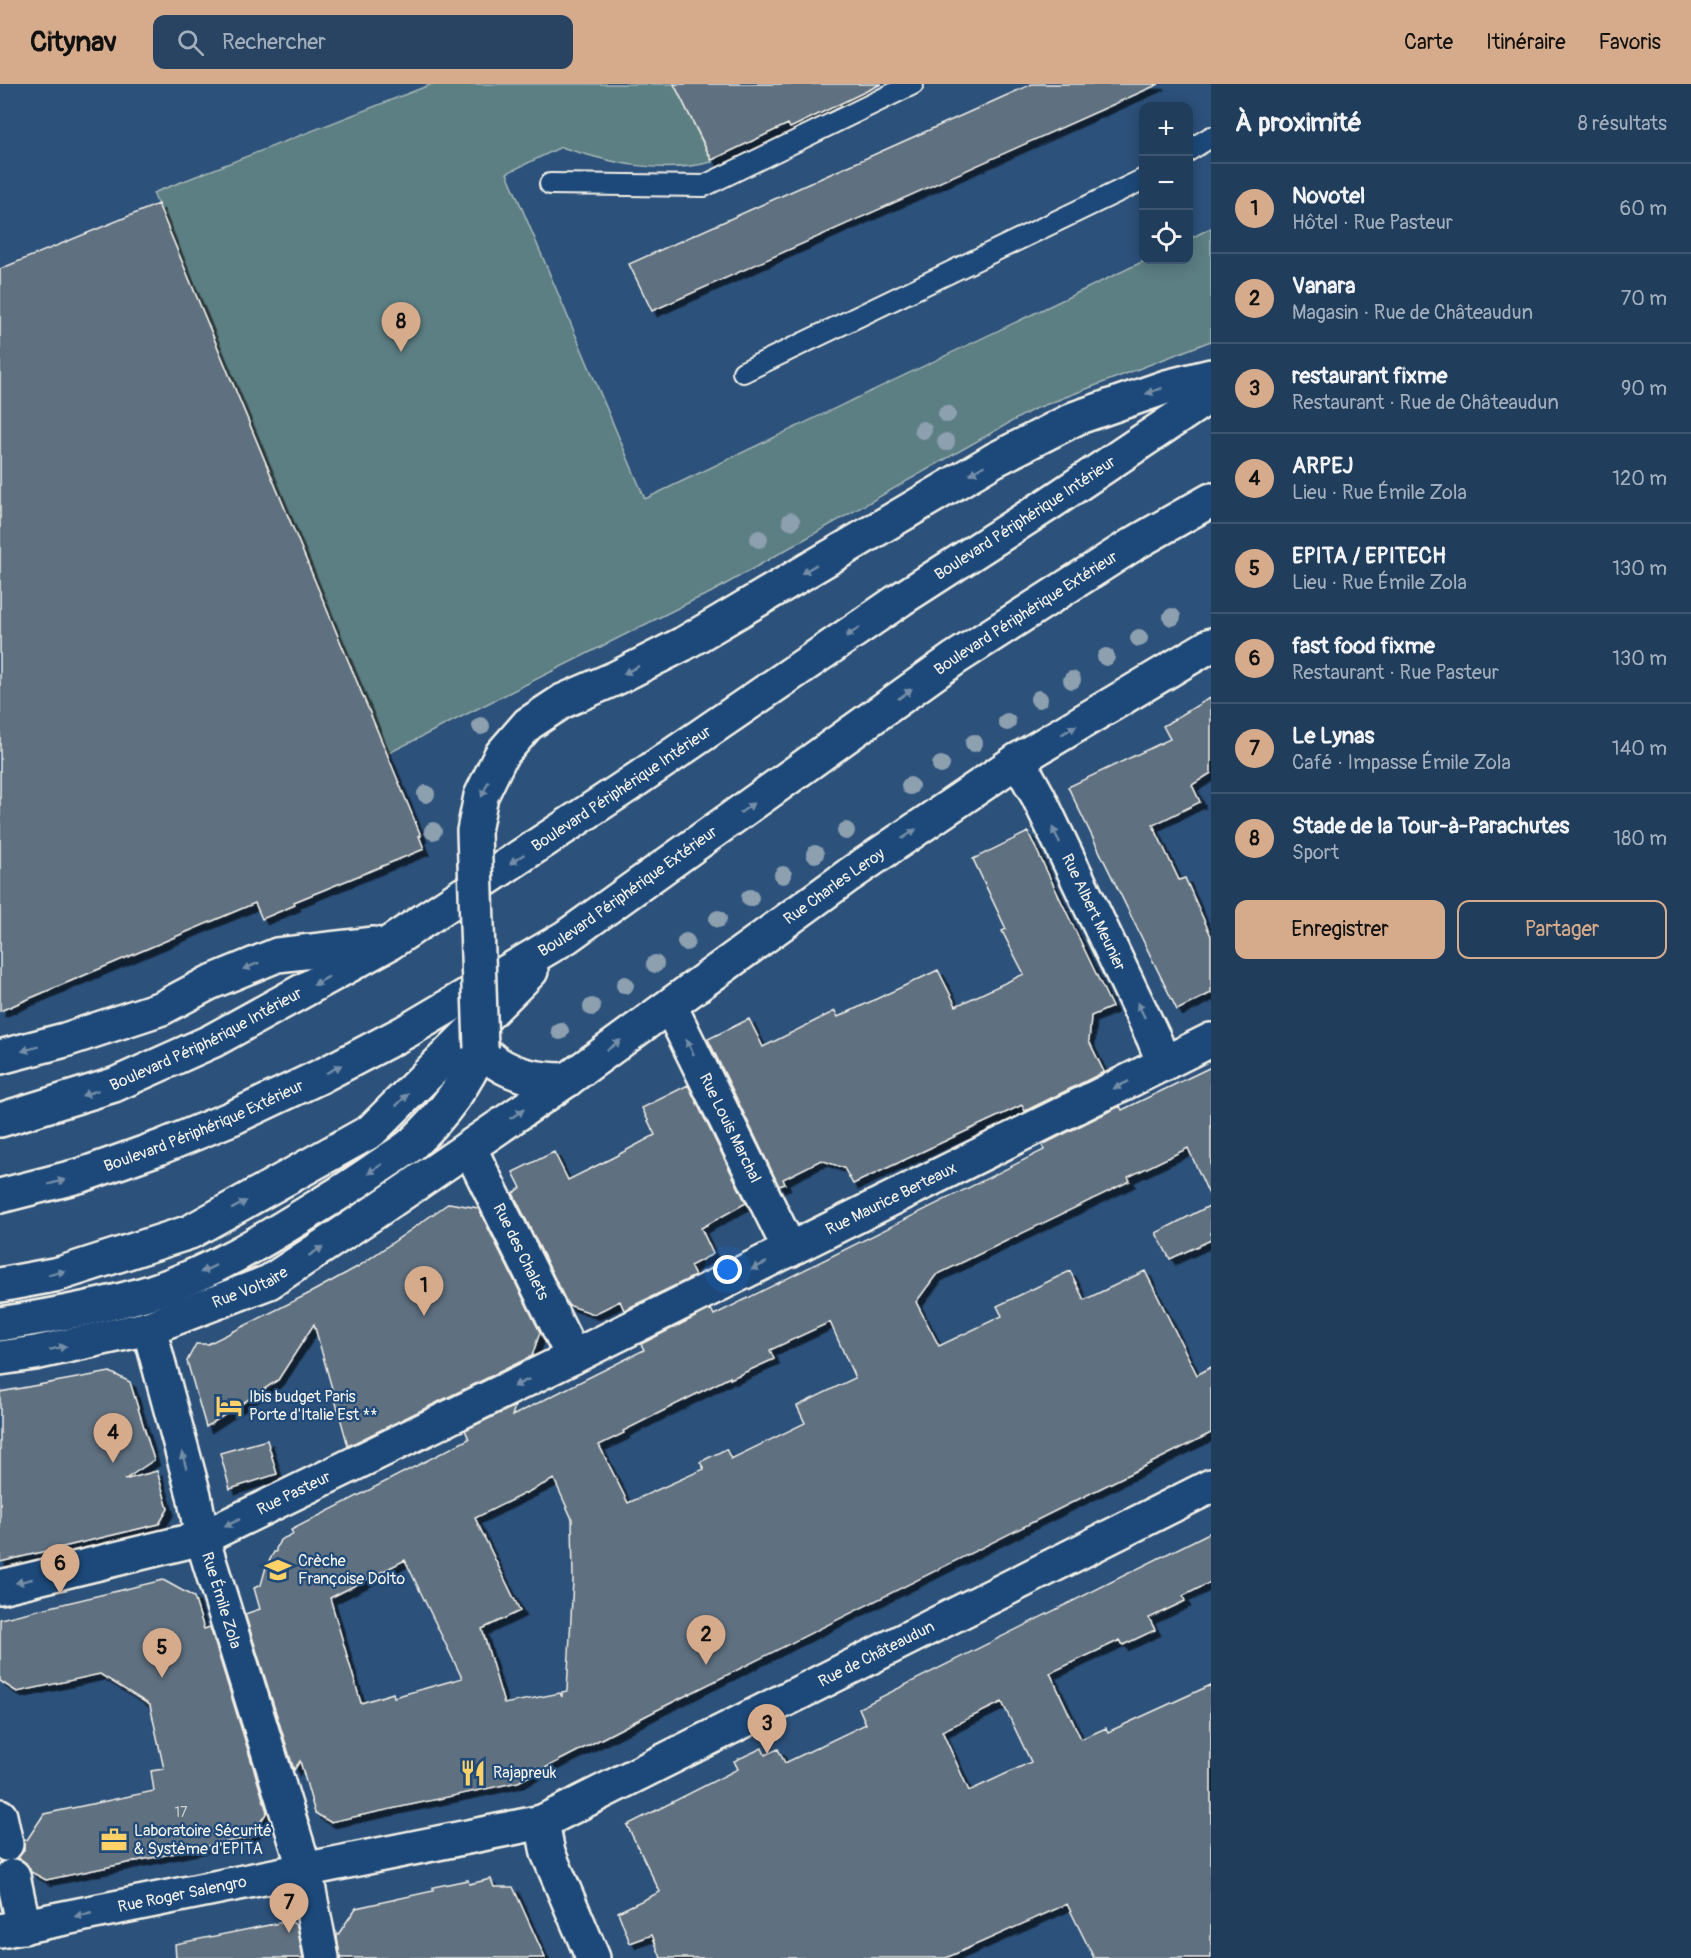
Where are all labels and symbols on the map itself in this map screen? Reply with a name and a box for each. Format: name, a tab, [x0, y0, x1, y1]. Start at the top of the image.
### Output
pin: 8	[382, 302, 420, 352]
one-way arrow	[1145, 386, 1163, 396]
street label: Boulevard Périphérique Intérieur	[931, 452, 1120, 585]
one-way arrow	[968, 465, 985, 475]
street label: Boulevard Périphérique Extérieur	[930, 547, 1122, 680]
one-way arrow	[801, 564, 817, 575]
one-way arrow	[845, 626, 861, 638]
one-way arrow	[622, 665, 640, 675]
one-way arrow	[898, 689, 913, 701]
street label: Boulevard Périphérique Intérieur	[528, 721, 716, 856]
one-way arrow	[1061, 725, 1077, 736]
one-way arrow	[480, 780, 490, 798]
one-way arrow	[738, 802, 754, 814]
street label: Boulevard Périphérique Extérieur	[535, 822, 722, 961]
one-way arrow	[1052, 826, 1061, 843]
one-way arrow	[901, 829, 917, 840]
street label: Rue Charles Leroy	[780, 844, 889, 929]
street label: Rue Albert Meunier	[1057, 850, 1130, 974]
one-way arrow	[509, 853, 525, 864]
one-way arrow	[242, 961, 260, 971]
one-way arrow	[313, 976, 330, 986]
street label: Boulevard Périphérique Intérieur	[107, 983, 306, 1096]
one-way arrow	[1136, 1002, 1145, 1019]
one-way arrow	[686, 1038, 695, 1055]
one-way arrow	[606, 1040, 621, 1052]
one-way arrow	[21, 1045, 39, 1054]
one-way arrow	[326, 1064, 343, 1074]
street label: Rue Louis Marchal	[695, 1070, 765, 1186]
street label: Boulevard Périphérique Extérieur	[101, 1075, 307, 1176]
one-way arrow	[1113, 1081, 1130, 1090]
one-way arrow	[81, 1088, 99, 1098]
one-way arrow	[395, 1093, 409, 1108]
one-way arrow	[509, 1108, 525, 1120]
street label: Rue Maurice Berteaux	[822, 1158, 960, 1240]
one-way arrow	[367, 1163, 383, 1174]
one-way arrow	[47, 1176, 66, 1186]
one-way arrow	[231, 1200, 248, 1210]
street label: Rue des Chalets	[489, 1200, 553, 1304]
one-way arrow	[308, 1245, 325, 1256]
your location	[713, 1255, 742, 1284]
one-way arrow	[750, 1261, 767, 1270]
street label: Rue Voltaire	[209, 1262, 292, 1313]
one-way arrow	[199, 1265, 216, 1274]
pin: 1	[404, 1266, 444, 1316]
one-way arrow	[48, 1268, 66, 1278]
one-way arrow	[48, 1343, 67, 1352]
one-way arrow	[512, 1378, 529, 1388]
place label: Ibis budget Paris Porte d'Italie Est **	[249, 1387, 378, 1425]
hotel icon: Ibis budget Paris Porte d'Italie Est **	[214, 1391, 244, 1421]
pin: 4	[94, 1414, 132, 1463]
one-way arrow	[179, 1451, 188, 1469]
street label: Rue Pasteur	[254, 1467, 334, 1520]
one-way arrow	[223, 1519, 240, 1528]
pin: 6	[40, 1544, 80, 1594]
street label: Rue Émile Zola	[197, 1550, 246, 1651]
place label: Crèche Françoise Dolto	[298, 1551, 405, 1589]
school or university icon: Crèche Françoise Dolto	[263, 1555, 293, 1585]
one-way arrow	[15, 1576, 33, 1586]
pin: 2	[686, 1616, 726, 1665]
street label: Rue de Châteaudun	[815, 1617, 938, 1692]
pin: 5	[142, 1628, 182, 1678]
pin: 3	[748, 1704, 786, 1754]
restaurant icon: Rajapreuk	[458, 1758, 488, 1788]
place label: Rajapreuk	[493, 1763, 557, 1783]
house number: 17	[175, 1804, 188, 1821]
place label: Laboratoire Sécurité & Système d'EPITA	[134, 1821, 272, 1859]
office icon: Laboratoire Sécurité & Système d'EPITA	[99, 1825, 129, 1855]
street label: Rue Roger Salengro	[116, 1872, 249, 1917]
pin: 7	[270, 1884, 308, 1933]
one-way arrow	[73, 1911, 92, 1920]

